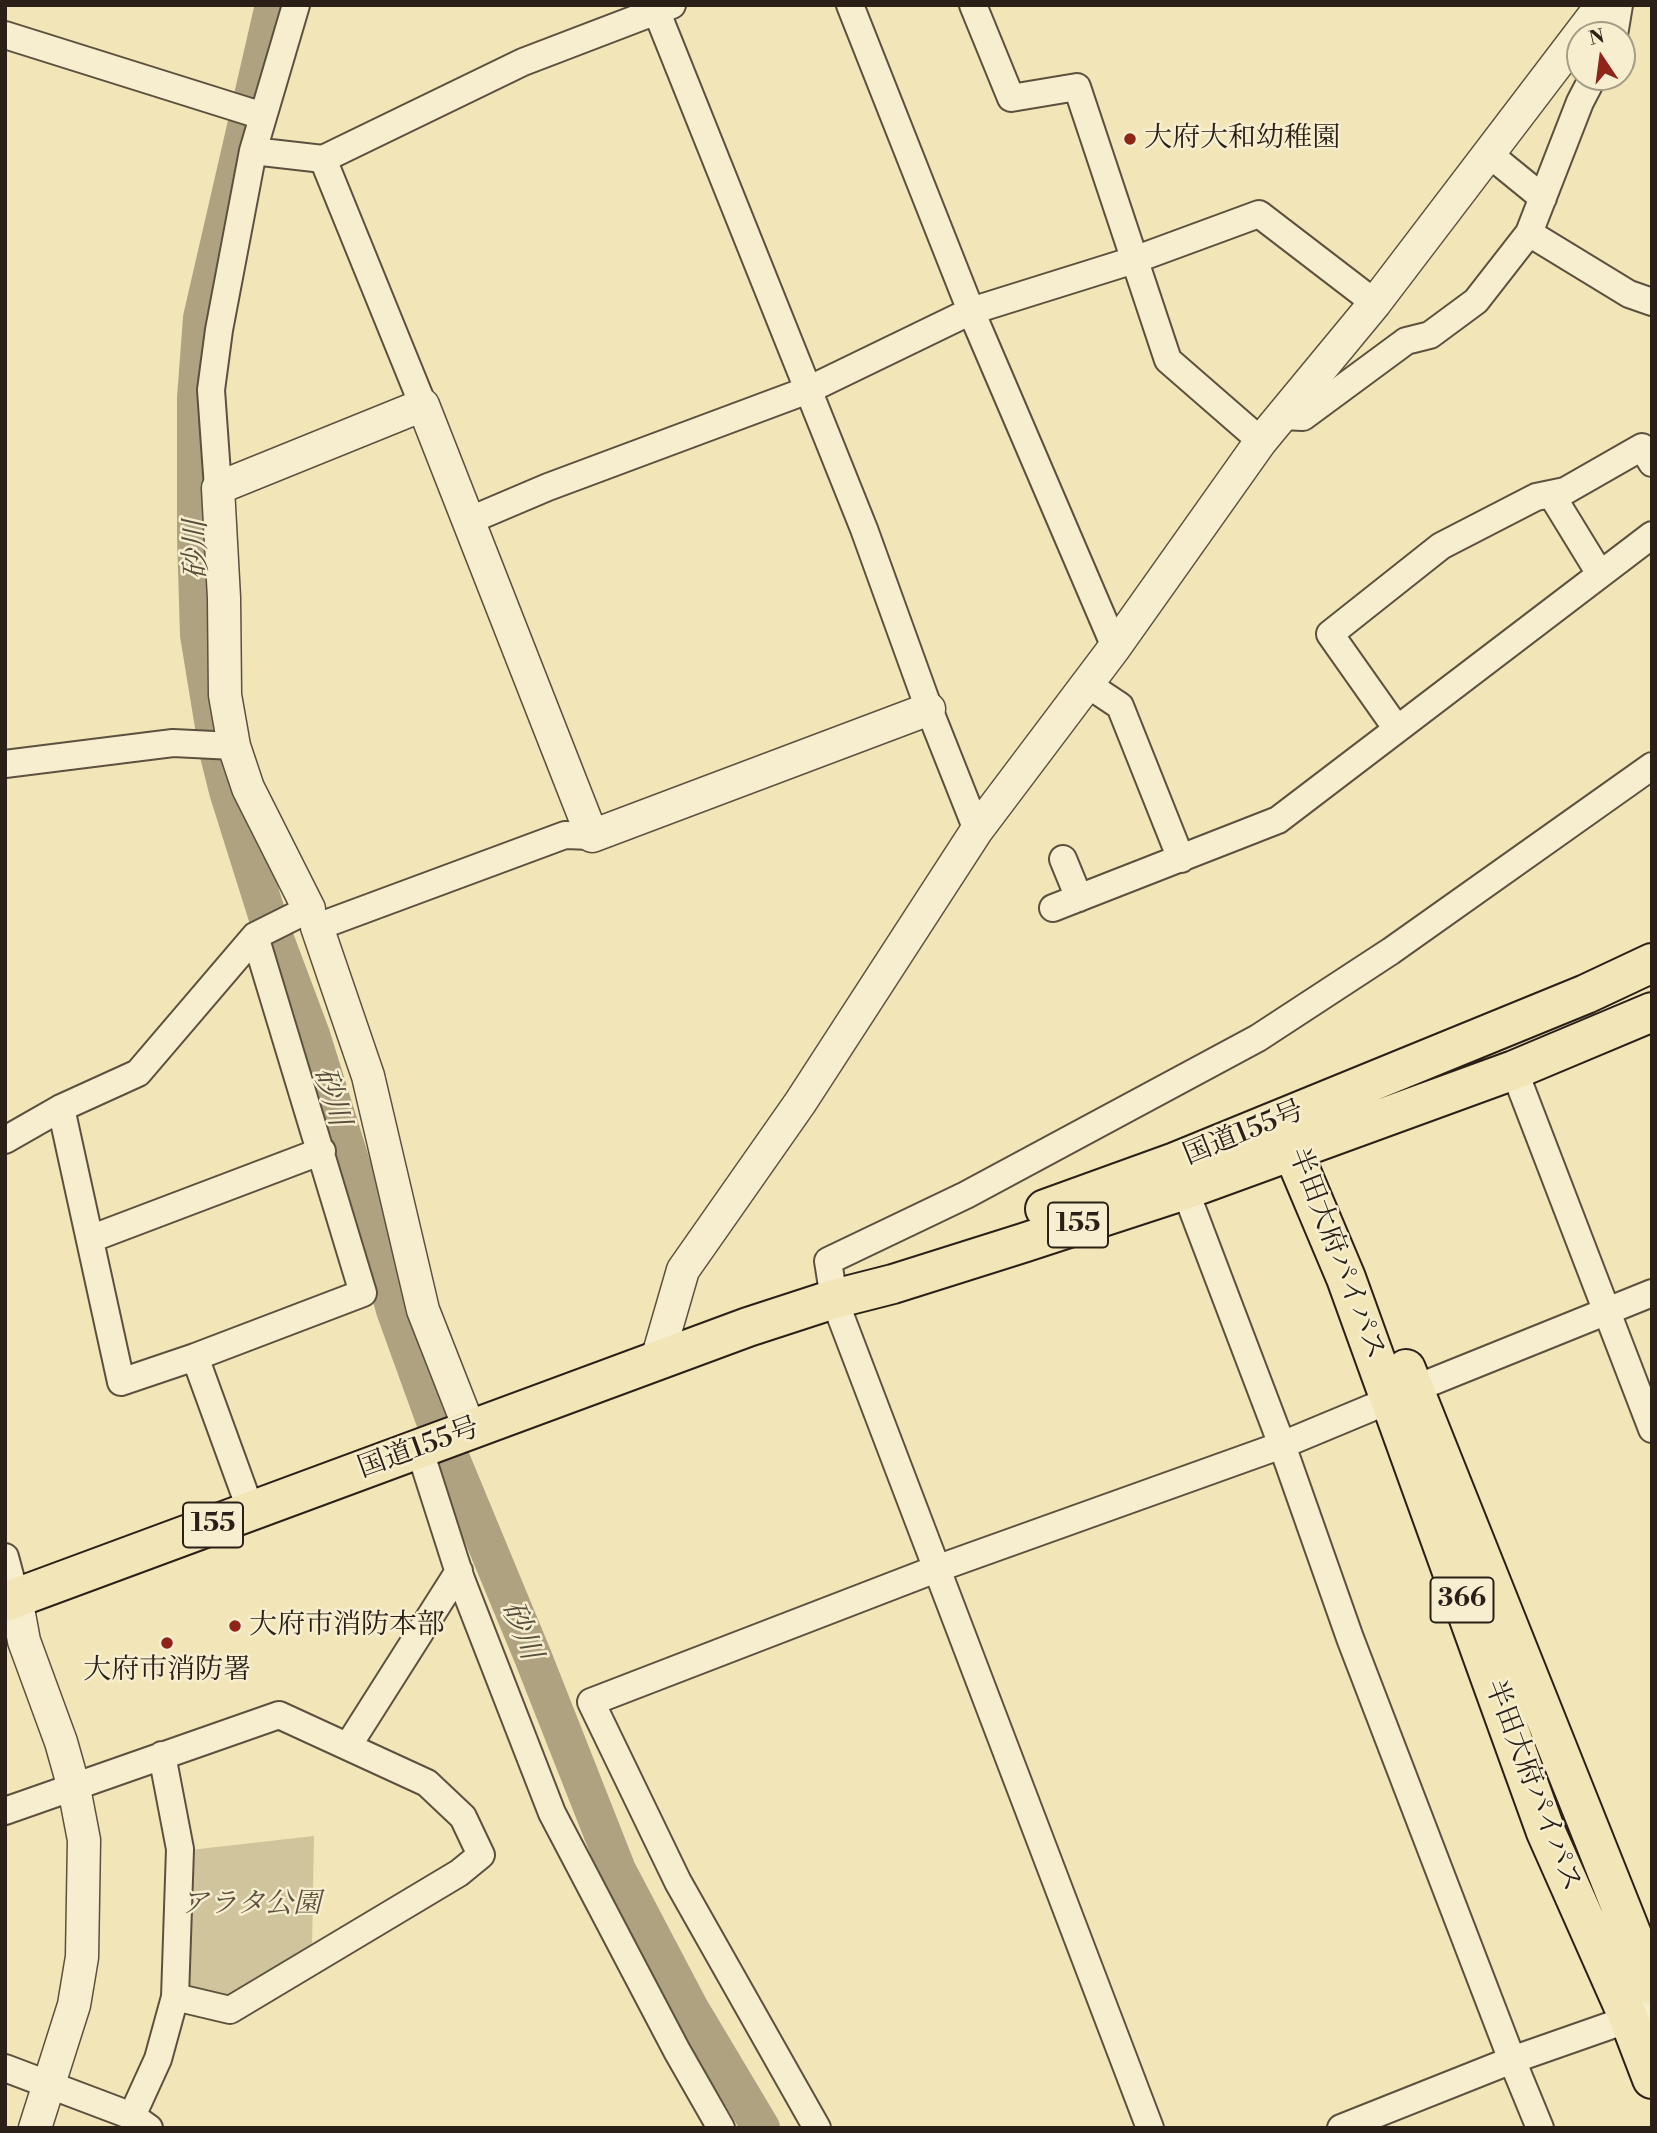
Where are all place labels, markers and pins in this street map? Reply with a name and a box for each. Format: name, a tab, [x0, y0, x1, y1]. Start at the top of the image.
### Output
place label: 大府大和幼稚園	[1144, 122, 1340, 156]
marker: 大府大和幼稚園	[1122, 131, 1138, 147]
place label: 大府市消防本部	[249, 1609, 445, 1643]
marker: 大府市消防本部	[227, 1618, 243, 1634]
marker: 大府市消防署	[159, 1635, 175, 1651]
place label: 大府市消防署	[83, 1654, 251, 1688]

